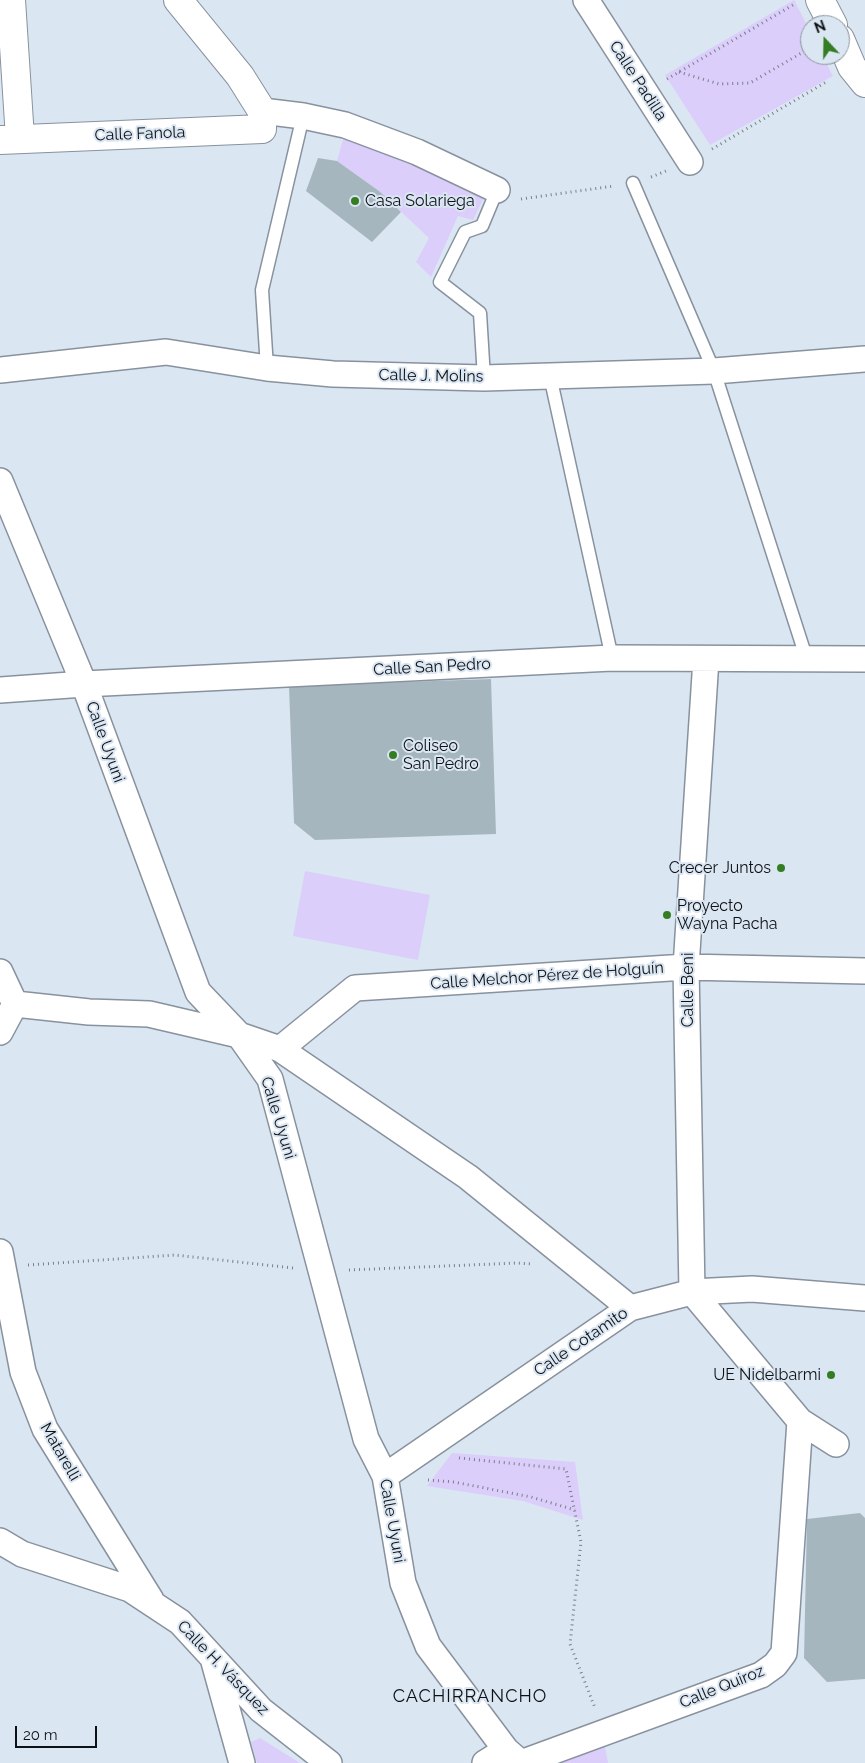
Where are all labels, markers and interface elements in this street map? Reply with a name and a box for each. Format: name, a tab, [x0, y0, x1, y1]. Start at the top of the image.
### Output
north arrow	[800, 15, 850, 65]
text: N	[812, 18, 828, 36]
street label: Calle Padilla	[605, 37, 671, 125]
street label: Calle Fanola	[94, 123, 186, 145]
place label: Casa Solariega	[365, 191, 475, 211]
marker: Casa Solariega	[349, 195, 361, 207]
street label: Calle J. Molins	[378, 365, 484, 387]
street label: Calle San Pedro	[373, 654, 491, 680]
street label: Calle Uyuni	[81, 699, 129, 785]
place label: Coliseo San Pedro	[403, 736, 479, 774]
marker: Coliseo San Pedro	[387, 749, 399, 761]
place label: Crecer Juntos	[669, 858, 771, 878]
marker: Crecer Juntos	[775, 862, 787, 874]
place label: Proyecto Wayna Pacha	[677, 896, 778, 934]
marker: Proyecto Wayna Pacha	[661, 909, 673, 921]
street label: Calle Beni	[678, 953, 698, 1027]
street label: Calle Melchor Pérez de Holguín	[430, 958, 664, 994]
street label: Calle Uyuni	[256, 1075, 300, 1161]
street label: Calle Cotamito	[530, 1303, 632, 1381]
place label: UE Nidelbarmi	[713, 1365, 821, 1385]
marker: UE Nidelbarmi	[825, 1369, 837, 1381]
street label: Matarelli	[36, 1420, 84, 1484]
street label: Calle Uyuni	[375, 1478, 409, 1564]
street label: Calle H. Vásquez	[173, 1617, 273, 1719]
street label: Calle Quiroz	[677, 1661, 767, 1713]
district label: CACHIRRANCHO	[391, 1686, 549, 1708]
scale bar	[18, 1716, 100, 1748]
text: 20 m	[23, 1726, 58, 1744]

